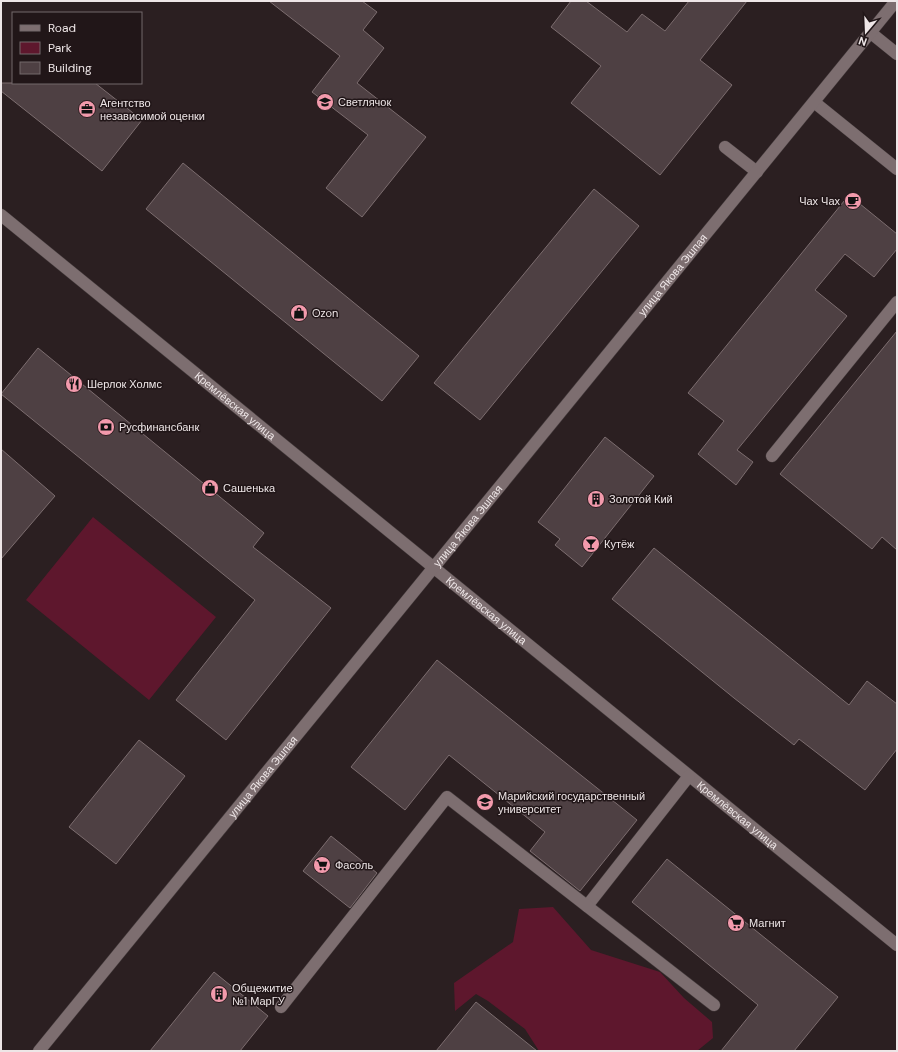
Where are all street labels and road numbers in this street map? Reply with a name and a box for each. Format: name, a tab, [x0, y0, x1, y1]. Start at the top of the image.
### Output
street label: улица Якова Эшпая	[635, 231, 710, 319]
street label: Кремлёвская улица	[192, 369, 279, 443]
street label: улица Якова Эшпая	[430, 482, 505, 570]
street label: Кремлёвская улица	[443, 573, 530, 648]
street label: улица Якова Эшпая	[225, 733, 300, 821]
street label: Кремлёвская улица	[694, 778, 782, 853]

